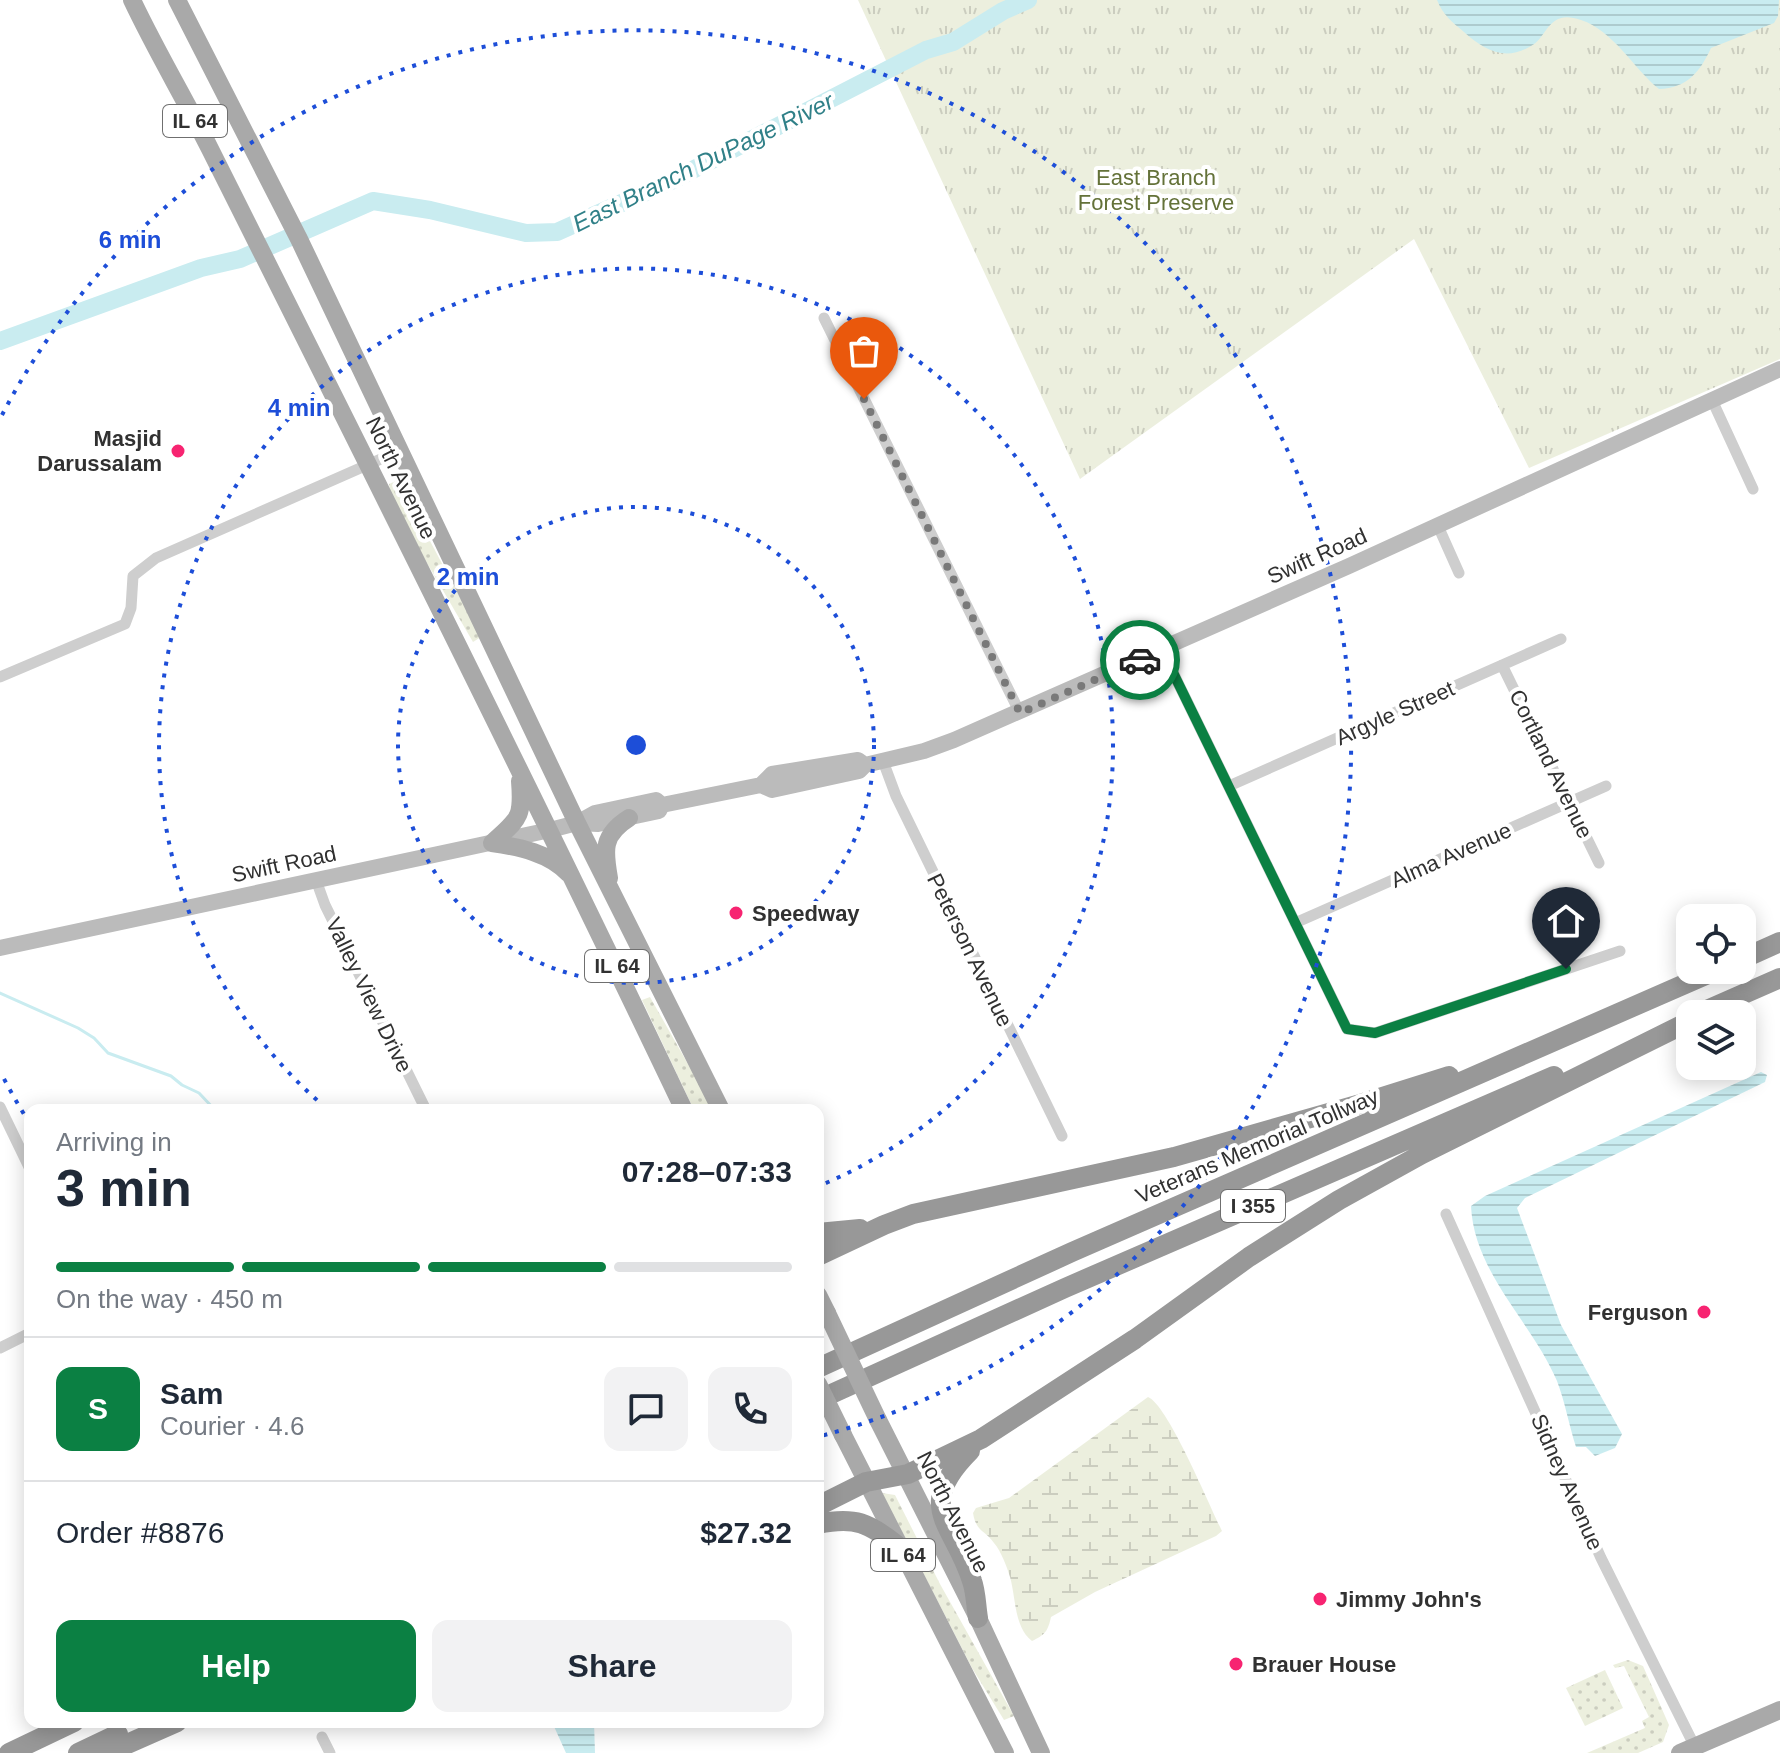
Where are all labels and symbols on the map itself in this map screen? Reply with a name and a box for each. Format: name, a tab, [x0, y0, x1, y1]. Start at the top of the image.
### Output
water label: East Branch DuPage River	[568, 87, 839, 237]
road number: IL 64	[163, 105, 227, 137]
park label: East Branch Forest Preserve	[1078, 165, 1234, 215]
text: 6 min	[99, 226, 161, 253]
pin	[830, 317, 898, 399]
text: 4 min	[268, 394, 330, 421]
street label: North Avenue	[361, 413, 441, 543]
place label: Masjid Darussalam	[37, 426, 162, 476]
marker: Masjid Darussalam	[169, 442, 187, 460]
street label: Swift Road	[1263, 523, 1371, 589]
text: 2 min	[437, 563, 499, 590]
courier	[1100, 620, 1180, 700]
street label: Argyle Street	[1332, 676, 1458, 750]
street label: Cortland Avenue	[1504, 686, 1598, 842]
centre of rings	[622, 731, 650, 759]
street label: Alma Avenue	[1387, 817, 1515, 893]
street label: Swift Road	[229, 841, 339, 887]
street label: Peterson Avenue	[922, 869, 1018, 1031]
pin	[1532, 887, 1600, 969]
place label: Speedway	[752, 901, 860, 926]
marker: Speedway	[727, 904, 745, 922]
street label: Valley View Drive	[321, 914, 417, 1076]
road number: IL 64	[585, 950, 649, 982]
street label: Veterans Memorial Tollway	[1132, 1083, 1382, 1209]
road number: I 355	[1221, 1190, 1285, 1222]
place label: Ferguson	[1588, 1300, 1688, 1325]
marker: Ferguson	[1695, 1303, 1713, 1321]
street label: Sidney Avenue	[1526, 1410, 1608, 1554]
street label: North Avenue	[912, 1447, 994, 1577]
road number: IL 64	[871, 1539, 935, 1571]
place label: Jimmy John's	[1336, 1587, 1482, 1612]
marker: Jimmy John's	[1311, 1590, 1329, 1608]
place label: Brauer House	[1252, 1652, 1396, 1677]
marker: Brauer House	[1227, 1655, 1245, 1673]

